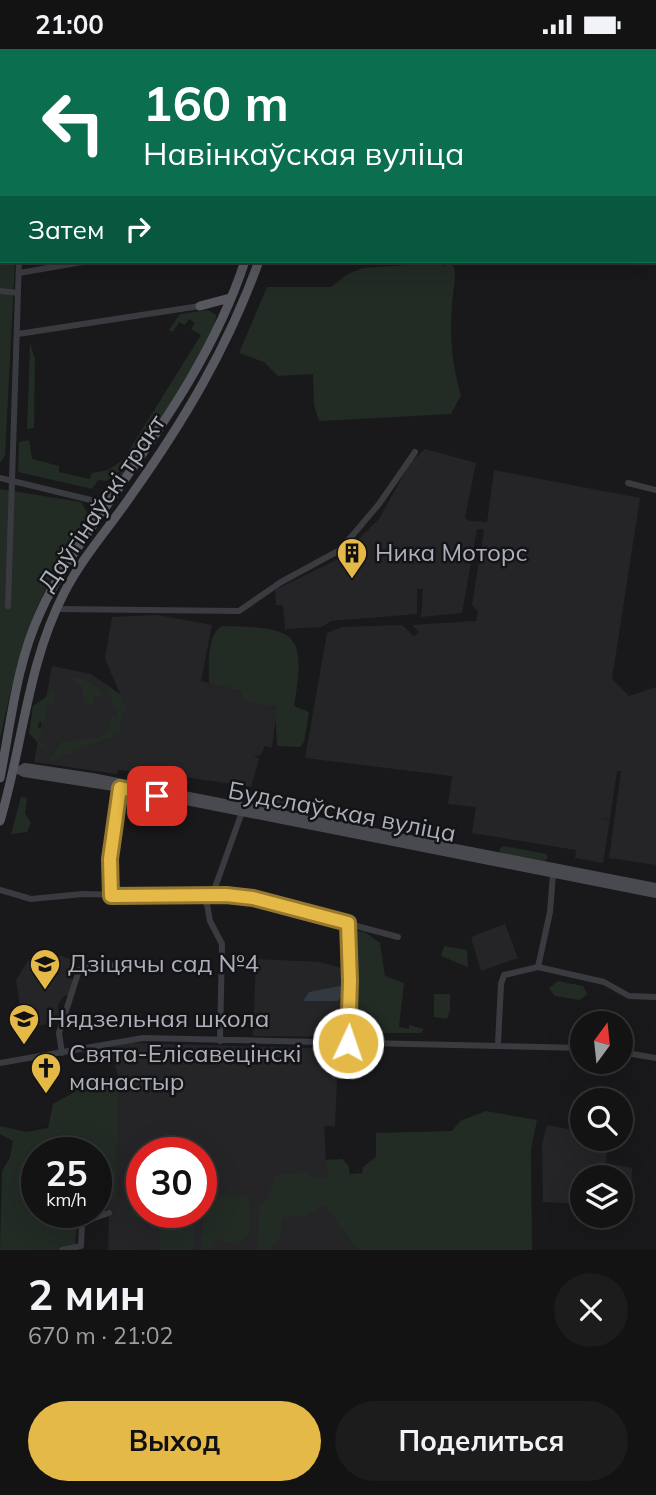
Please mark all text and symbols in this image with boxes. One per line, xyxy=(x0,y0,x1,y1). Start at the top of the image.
text: 21:00 xyxy=(35,8,104,41)
text: 160 m xyxy=(143,72,289,133)
icon: left xyxy=(28,77,119,168)
text: Навінкаўская вуліца xyxy=(143,133,465,173)
icon: right xyxy=(119,210,157,248)
text: Затем xyxy=(28,213,105,246)
street label: Даўгінаўскі тракт xyxy=(31,408,171,596)
building icon: Ника Моторс xyxy=(335,536,369,580)
place label: Ника Моторс xyxy=(375,537,528,567)
pin xyxy=(127,766,187,826)
street label: Будслаўская вуліца xyxy=(226,774,459,848)
icon: arrive xyxy=(138,777,176,815)
school or university icon: Дзіцячы сад №4 xyxy=(28,947,62,991)
place label: Дзіцячы сад №4 xyxy=(68,948,259,978)
school or university icon: Нядзельная школа xyxy=(7,1002,41,1046)
place label: Нядзельная школа xyxy=(47,1003,269,1033)
position arrow xyxy=(311,1006,385,1080)
north arrow xyxy=(570,1011,634,1075)
map controls xyxy=(570,1011,633,1228)
place label: Свята-Елісавецінскі манастыр xyxy=(69,1038,301,1096)
church icon: Свята-Елісавецінскі манастыр xyxy=(29,1051,63,1095)
button: search xyxy=(570,1088,633,1151)
speed limit sign: 30 xyxy=(126,1137,217,1228)
text: 25 xyxy=(45,1151,88,1195)
button: layers xyxy=(570,1165,633,1228)
text: km/h xyxy=(46,1188,87,1211)
text: 2 мин xyxy=(28,1268,146,1321)
button: close xyxy=(554,1273,628,1347)
text: 670 m · 21:02 xyxy=(28,1321,173,1350)
button: Выход xyxy=(28,1401,321,1481)
button: Поделиться xyxy=(335,1401,628,1481)

